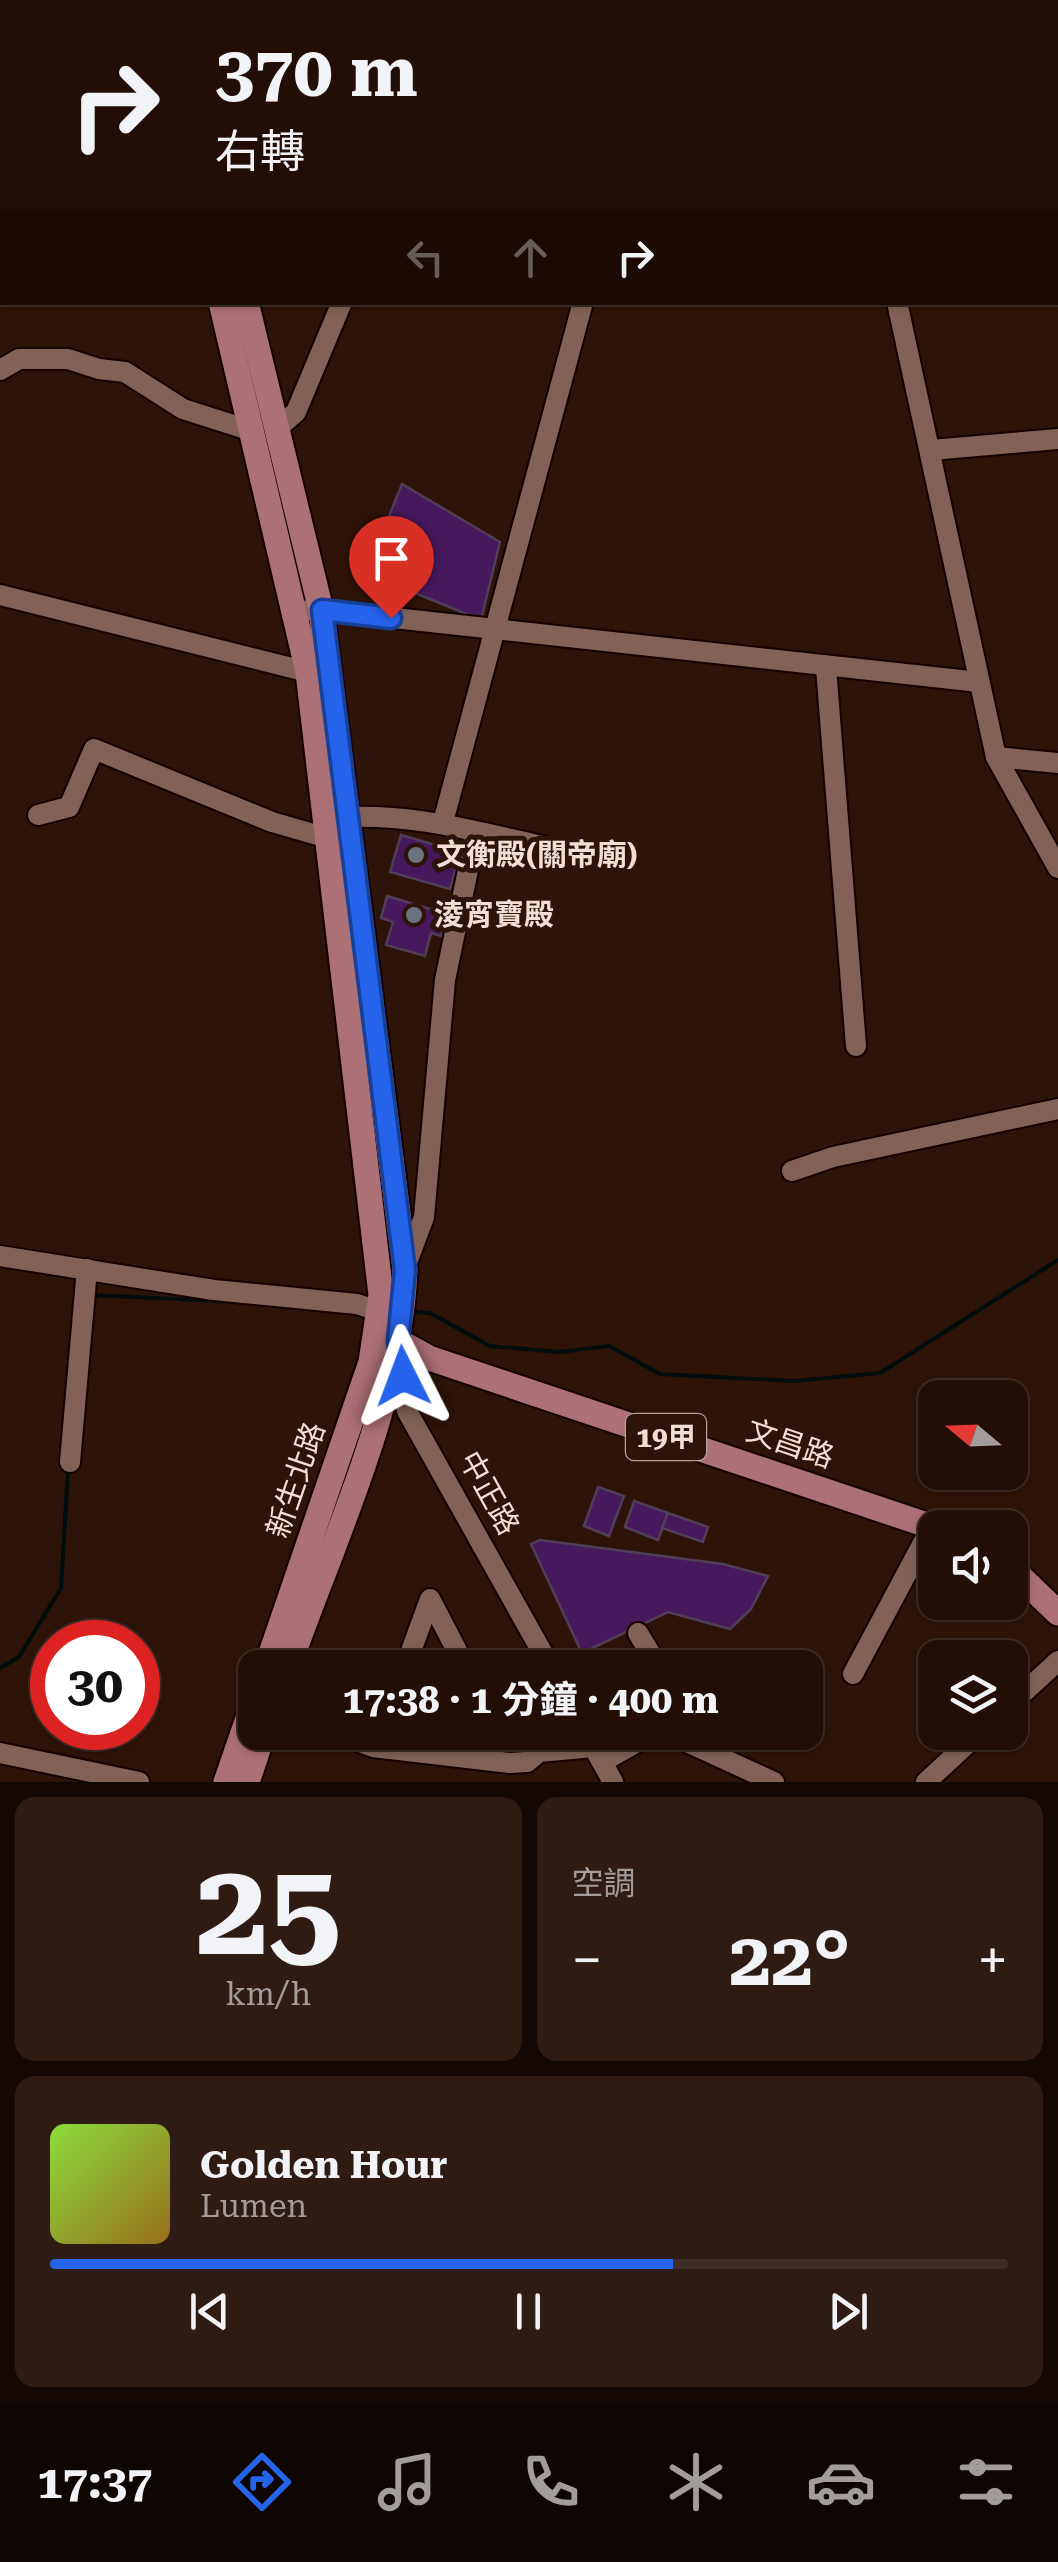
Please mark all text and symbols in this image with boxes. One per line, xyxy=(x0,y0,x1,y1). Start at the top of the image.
text: 370 m xyxy=(215,31,418,113)
icon: right xyxy=(50,40,180,170)
text: 右轉 xyxy=(215,125,305,178)
icon: left xyxy=(398,230,453,285)
icon: ahead xyxy=(503,230,558,285)
icon: right xyxy=(608,230,663,285)
pin xyxy=(349,516,434,619)
icon: arrive xyxy=(364,531,419,586)
place label: 文衡殿(關帝廟) xyxy=(436,837,638,872)
marker: 文衡殿(關帝廟) xyxy=(405,844,427,866)
place label: 淩宵寶殿 xyxy=(434,897,554,932)
marker: 淩宵寶殿 xyxy=(403,904,425,926)
position arrow xyxy=(351,1324,455,1428)
north arrow xyxy=(918,1380,1028,1490)
map controls xyxy=(918,1380,1028,1750)
street label: 文昌路 xyxy=(742,1412,838,1475)
road number: 19甲 xyxy=(626,1414,706,1460)
street label: 新生北路 xyxy=(259,1417,332,1542)
street label: 中正路 xyxy=(452,1445,527,1541)
button: sound xyxy=(918,1510,1028,1620)
speed limit sign: 30 xyxy=(30,1620,160,1750)
button: layers xyxy=(918,1640,1028,1750)
text: 17:38 · 1 分鐘 · 400 m xyxy=(342,1678,719,1722)
text: 25 xyxy=(195,1833,341,1986)
text: 空調 xyxy=(572,1864,636,1902)
text: 22° xyxy=(729,1915,850,2003)
text: − xyxy=(572,1928,602,1992)
text: + xyxy=(977,1928,1008,1992)
text: km/h xyxy=(225,1975,311,2013)
text: Golden Hour xyxy=(200,2143,448,2187)
text: Lumen xyxy=(200,2187,307,2225)
icon: previous xyxy=(182,2284,237,2339)
icon: pause xyxy=(501,2284,556,2339)
icon: next xyxy=(821,2284,876,2339)
icon: directions xyxy=(227,2447,297,2517)
icon: music xyxy=(372,2447,442,2517)
icon: phone xyxy=(516,2447,586,2517)
icon: climate xyxy=(661,2447,731,2517)
icon: car xyxy=(806,2447,876,2517)
icon: filters xyxy=(951,2447,1021,2517)
text: 17:37 xyxy=(37,2456,152,2509)

